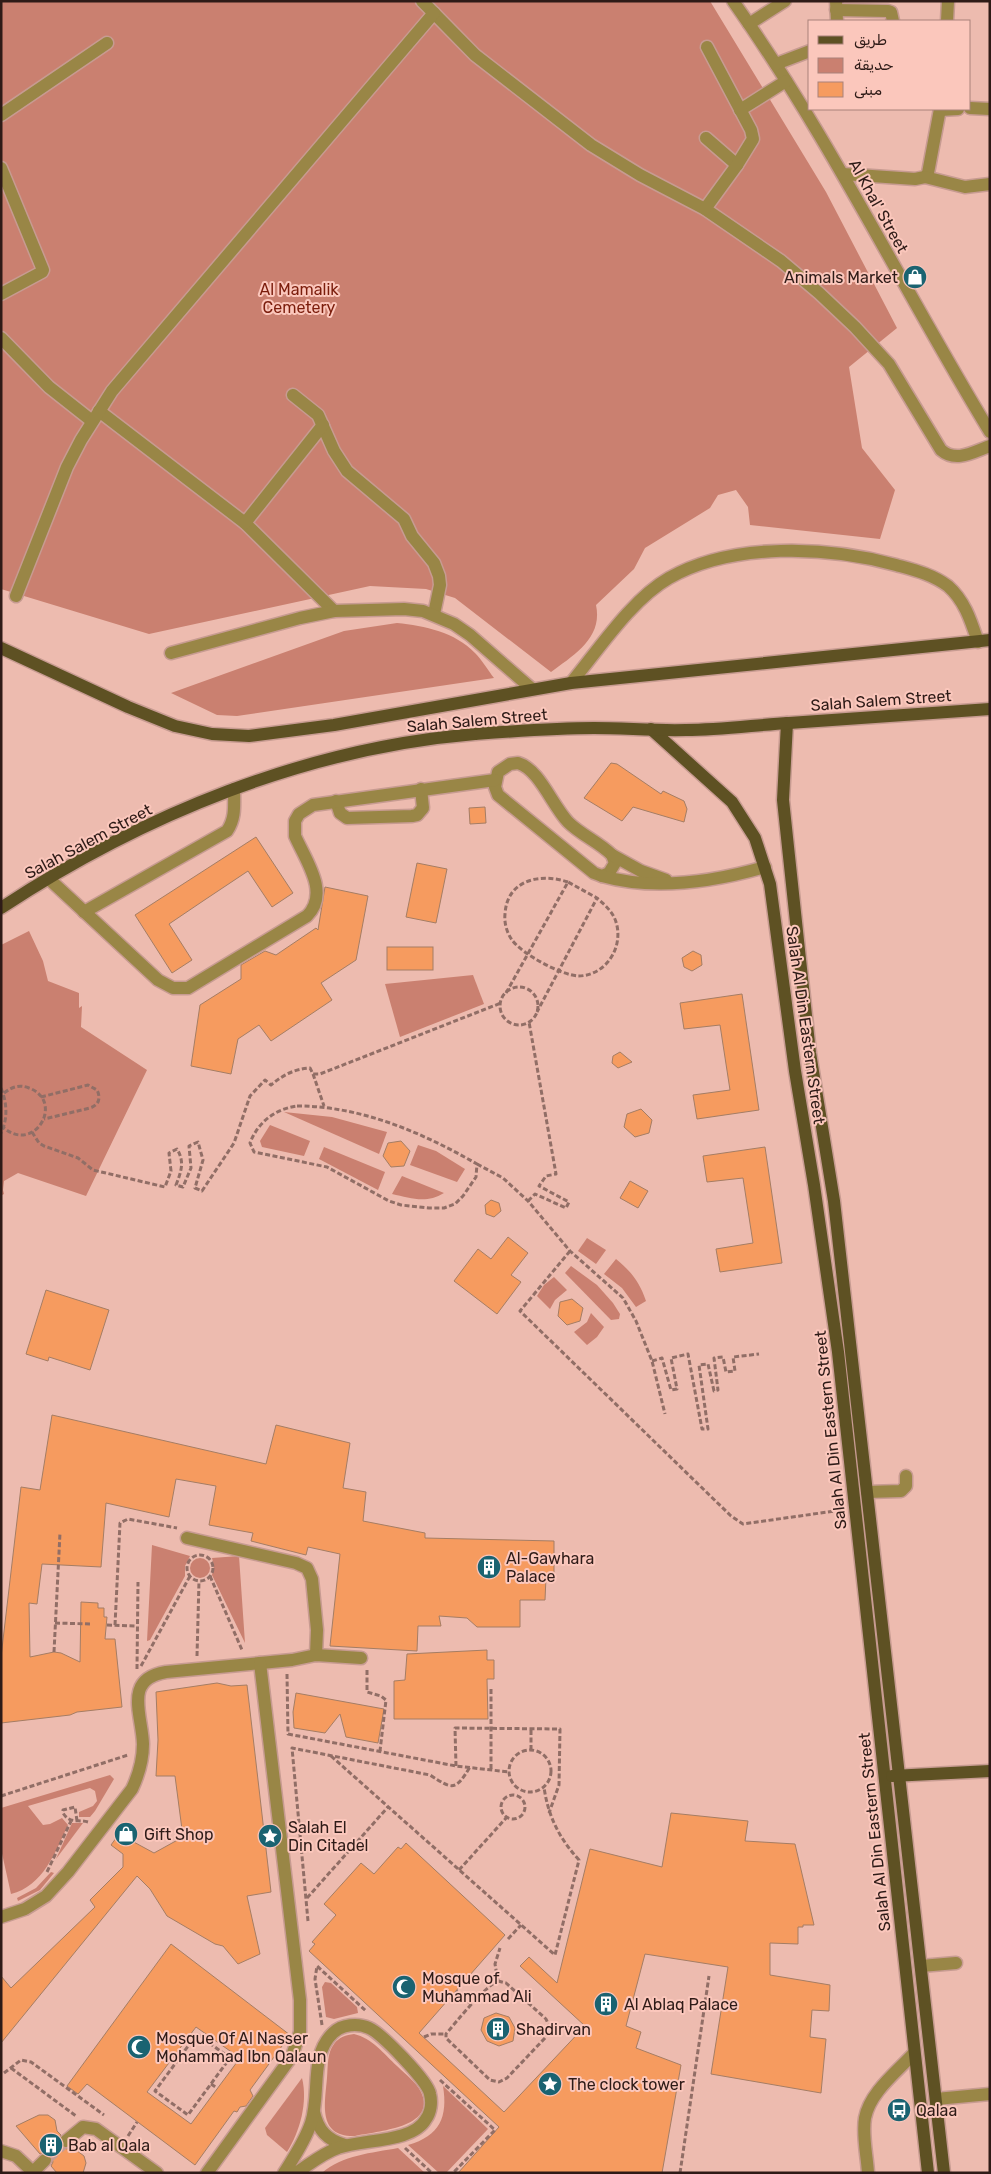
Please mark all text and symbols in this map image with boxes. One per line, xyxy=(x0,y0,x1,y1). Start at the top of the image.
legend xyxy=(808,20,971,110)
text: طريق xyxy=(854,31,887,49)
text: حديقة xyxy=(854,56,894,74)
text: مبنى xyxy=(854,81,882,99)
street label: Al Khal' Street xyxy=(845,156,912,256)
shop icon: Animals Market xyxy=(902,264,928,290)
place label: Animals Market xyxy=(784,268,898,287)
park label: Al Mamalik Cemetery xyxy=(259,280,339,317)
street label: Salah Salem Street xyxy=(810,686,952,715)
street label: Salah Salem Street xyxy=(406,705,548,736)
street label: Salah Salem Street xyxy=(21,800,155,883)
street label: Salah Al Din Eastern Street xyxy=(782,925,829,1125)
street label: Salah Al Din Eastern Street xyxy=(811,1330,850,1530)
place label: Al-Gawhara Palace xyxy=(506,1549,594,1586)
building icon: Al-Gawhara Palace xyxy=(476,1554,502,1580)
street label: Salah Al Din Eastern Street xyxy=(855,1732,894,1932)
place label: Salah El Din Citadel xyxy=(288,1818,369,1855)
shop icon: Gift Shop xyxy=(113,1821,139,1847)
place icon: Salah El Din Citadel xyxy=(257,1823,283,1849)
place label: Gift Shop xyxy=(144,1825,214,1844)
place label: Mosque of Muhammad Ali xyxy=(422,1969,532,2006)
mosque icon: Mosque of Muhammad Ali xyxy=(391,1974,417,2000)
building icon: Al Ablaq Palace xyxy=(593,1991,619,2017)
place label: Al Ablaq Palace xyxy=(624,1995,738,2014)
building icon: Shadirvan xyxy=(485,2016,511,2042)
place label: Shadirvan xyxy=(516,2020,591,2039)
place label: Mosque Of Al Nasser Mohammad Ibn Qalaun xyxy=(156,2029,326,2066)
mosque icon: Mosque Of Al Nasser Mohammad Ibn Qalaun xyxy=(126,2034,152,2060)
place icon: The clock tower xyxy=(537,2071,563,2097)
place label: The clock tower xyxy=(568,2075,685,2094)
bus stop icon: Qalaa xyxy=(886,2097,912,2123)
place label: Qalaa xyxy=(916,2101,957,2120)
building icon: Bab al Qala xyxy=(38,2132,64,2158)
place label: Bab al Qala xyxy=(68,2136,150,2155)

